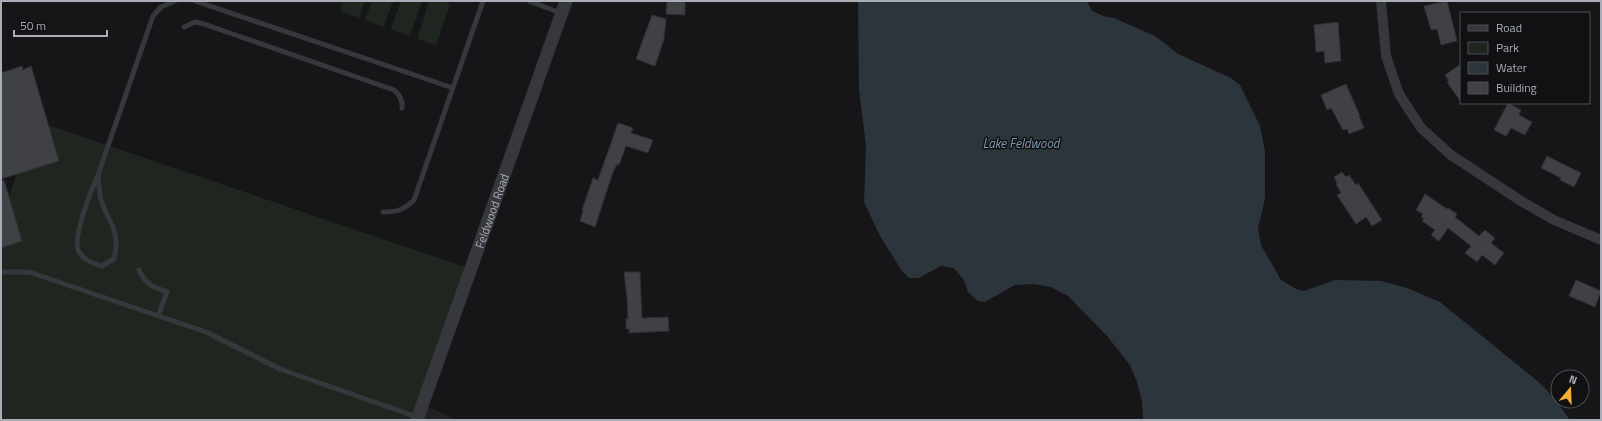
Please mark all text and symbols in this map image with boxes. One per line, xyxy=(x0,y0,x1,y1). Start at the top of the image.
scale bar xyxy=(14,12,107,38)
legend xyxy=(1460,12,1590,104)
text: 50 m xyxy=(20,16,46,35)
text: Road xyxy=(1496,18,1522,37)
text: Park xyxy=(1496,38,1519,57)
text: Water xyxy=(1496,58,1527,77)
text: Building xyxy=(1496,78,1537,97)
water label: Lake Feldwood xyxy=(983,133,1061,153)
street label: Feldwood Road xyxy=(469,171,513,251)
north arrow xyxy=(1550,369,1590,409)
text: N xyxy=(1567,371,1579,388)

